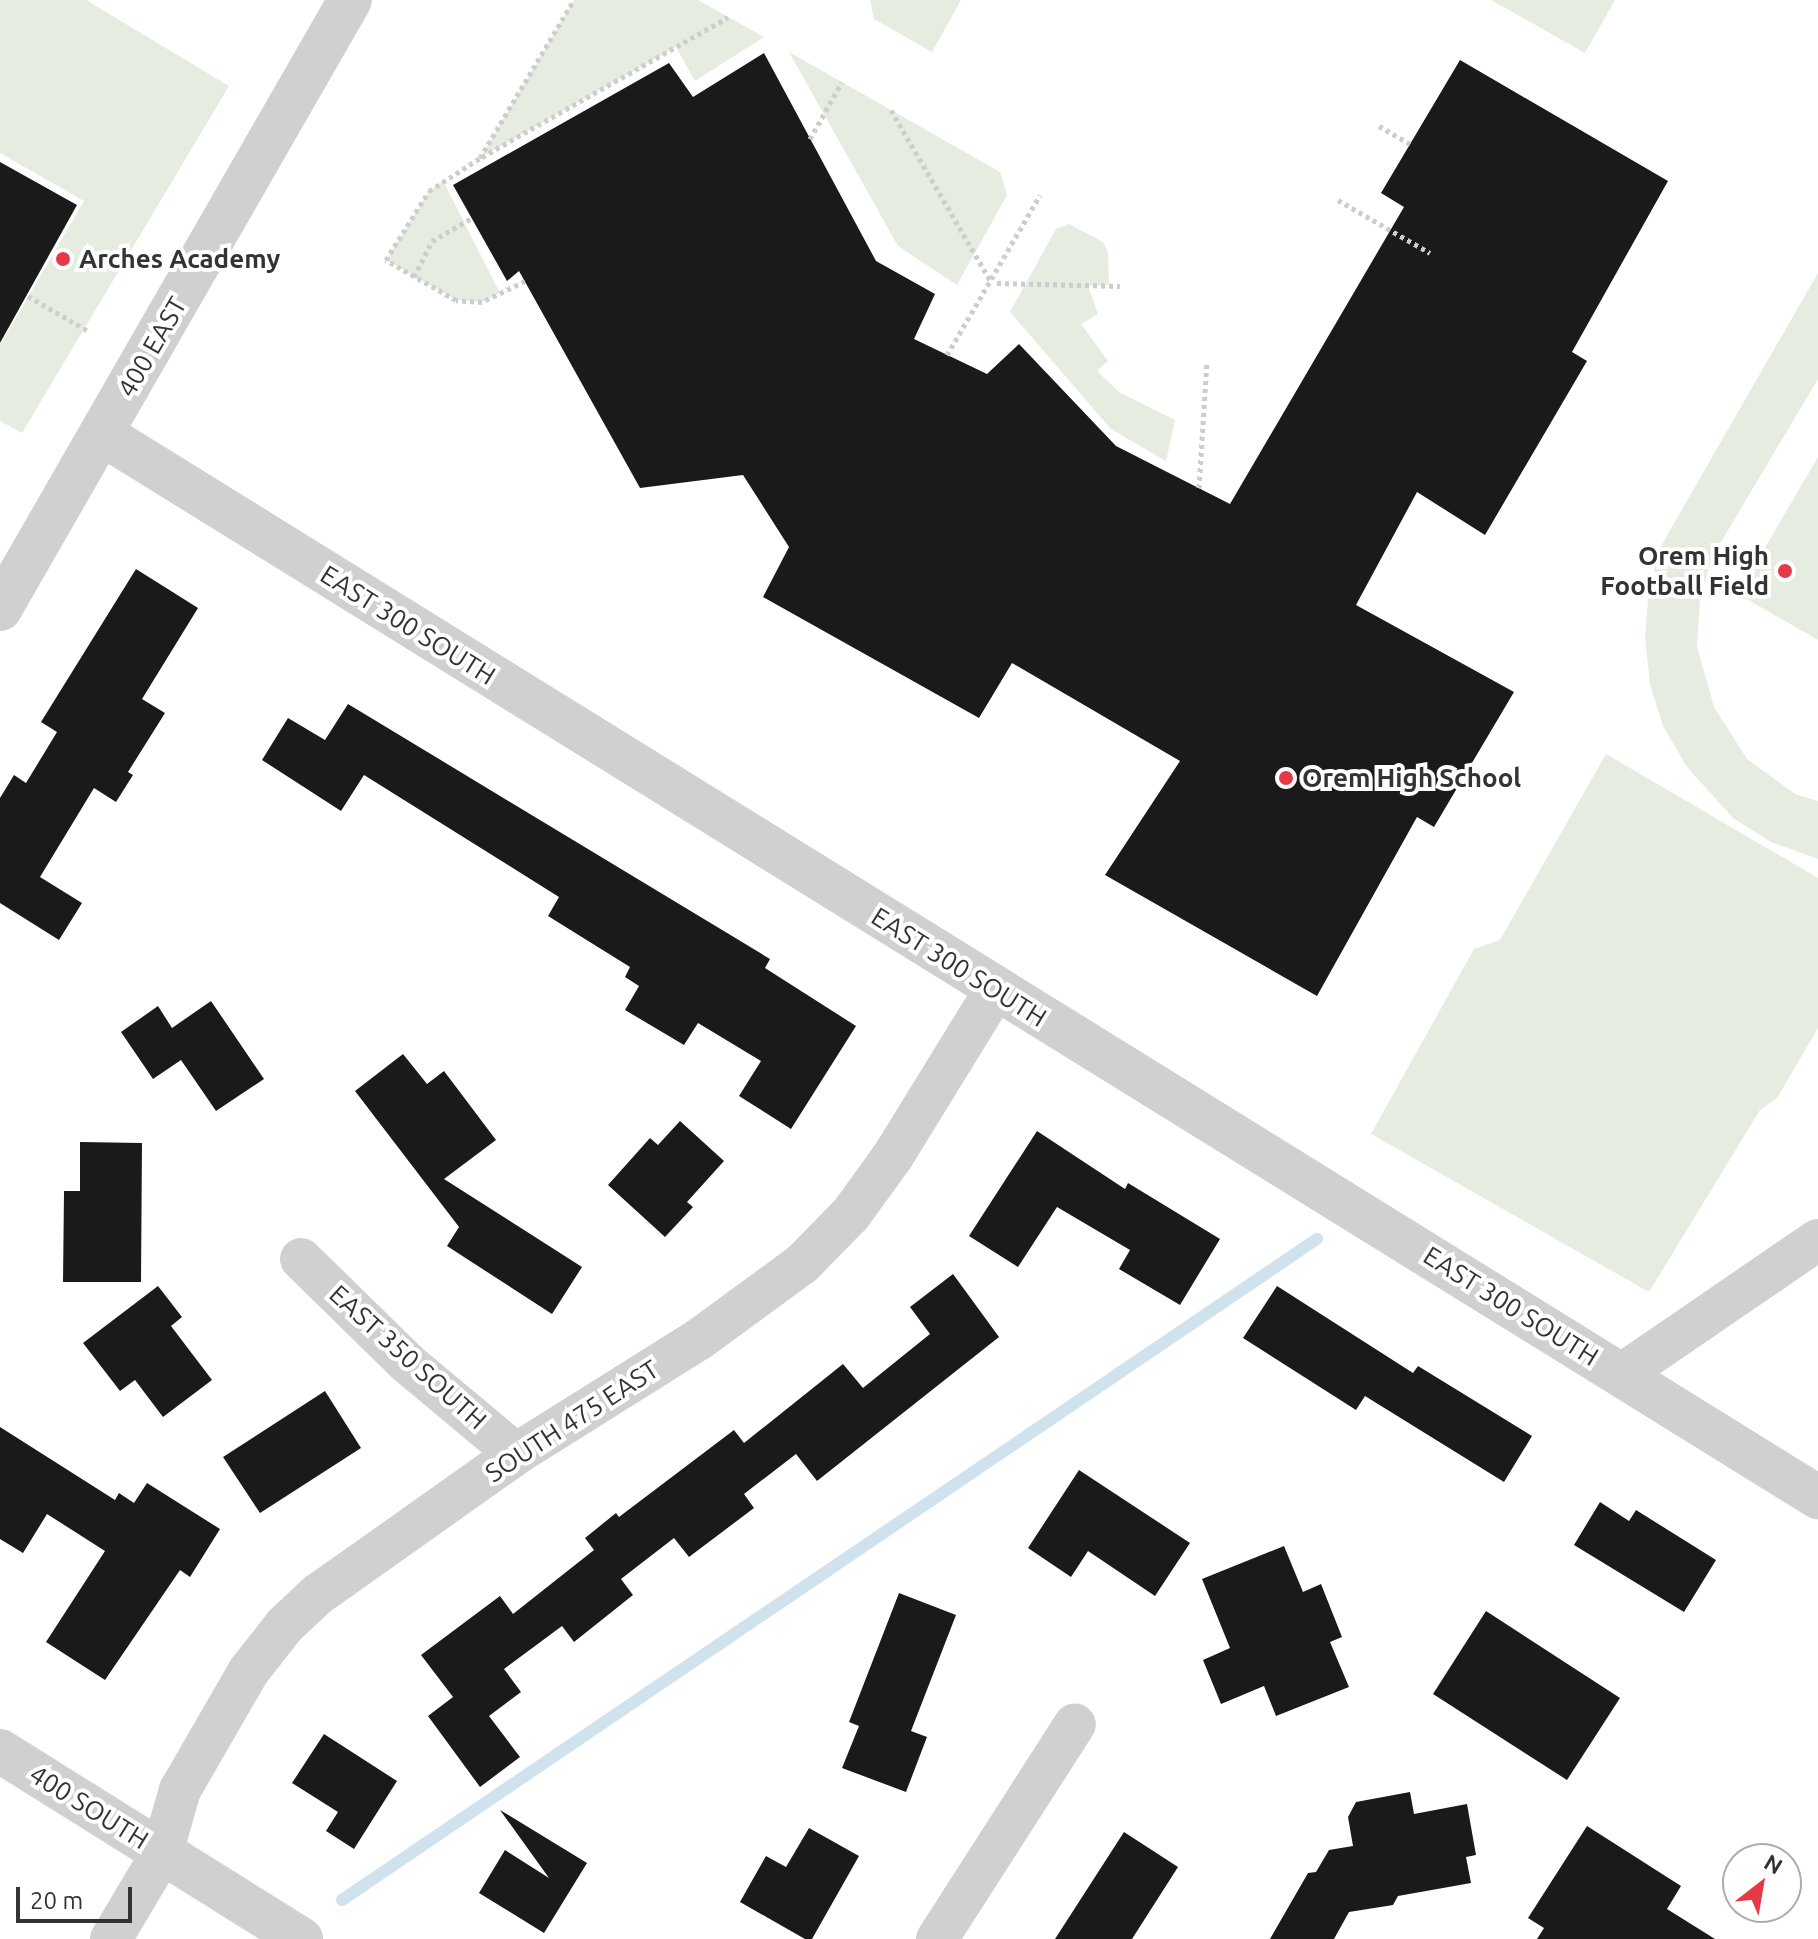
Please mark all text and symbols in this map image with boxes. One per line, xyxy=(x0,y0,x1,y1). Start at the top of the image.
place label: Arches Academy xyxy=(79,243,280,275)
marker: Arches Academy xyxy=(54,250,72,268)
street label: 400 EAST xyxy=(111,291,193,403)
place label: Orem High Football Field xyxy=(1600,540,1769,602)
street label: EAST 300 SOUTH xyxy=(315,559,501,691)
marker: Orem High Football Field xyxy=(1776,562,1794,580)
place label: Orem High School xyxy=(1302,762,1521,794)
marker: Orem High School xyxy=(1277,769,1295,787)
street label: EAST 300 SOUTH xyxy=(866,901,1052,1033)
street label: EAST 300 SOUTH xyxy=(1418,1240,1604,1372)
street label: EAST 350 SOUTH xyxy=(323,1278,493,1436)
street label: SOUTH 475 EAST xyxy=(479,1353,665,1489)
street label: 400 SOUTH xyxy=(24,1758,154,1856)
north arrow xyxy=(1722,1843,1802,1923)
text: N xyxy=(1760,1849,1787,1879)
scale bar xyxy=(20,1871,136,1921)
text: 20 m xyxy=(30,1887,83,1914)

